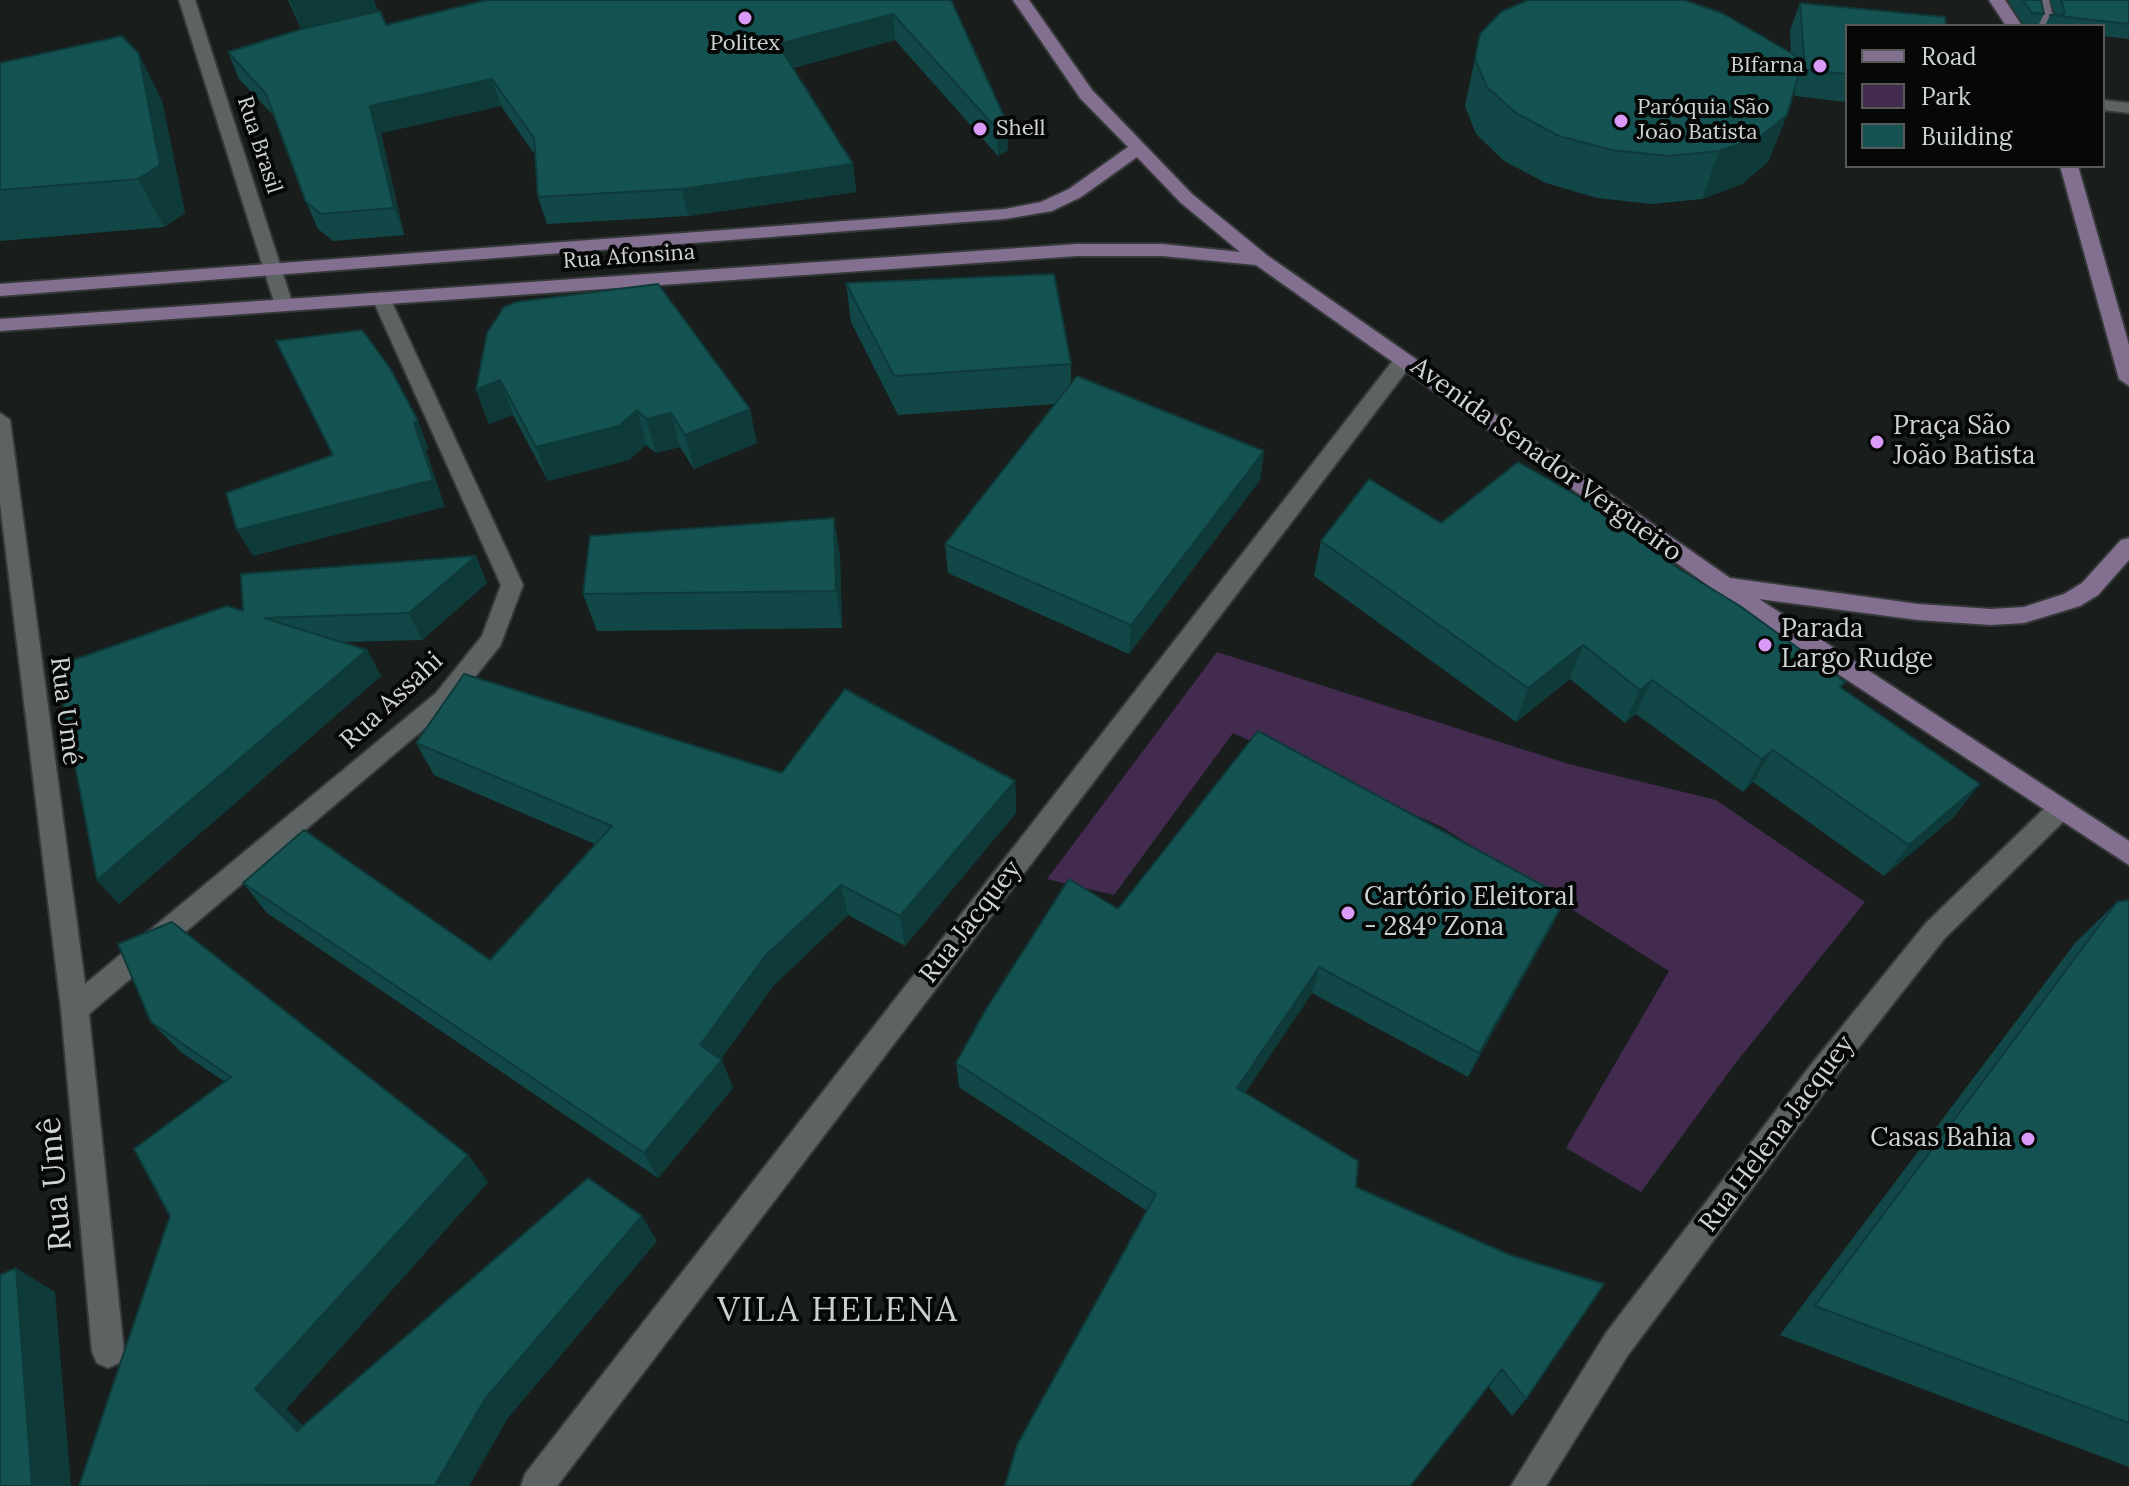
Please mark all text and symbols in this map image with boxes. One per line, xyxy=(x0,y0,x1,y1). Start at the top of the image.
marker: Politex xyxy=(736,9,754,27)
legend xyxy=(1845,24,2105,168)
place label: Politex xyxy=(710,31,780,57)
text: Road xyxy=(1921,41,1977,72)
place label: BIfarna xyxy=(1730,53,1804,79)
marker: BIfarna xyxy=(1811,57,1829,75)
text: Park xyxy=(1921,81,1971,112)
street label: Rua Brasil xyxy=(231,93,287,197)
place label: Paróquia São João Batista xyxy=(1637,95,1770,146)
marker: Paróquia São João Batista xyxy=(1612,112,1630,130)
place label: Shell xyxy=(996,116,1046,142)
marker: Shell xyxy=(971,120,989,138)
text: Building xyxy=(1921,121,2012,152)
street label: Rua Afonsina xyxy=(562,239,696,275)
street label: Avenida Senador Vergueiro xyxy=(1404,351,1688,569)
place label: Praça São João Batista xyxy=(1893,411,2036,472)
marker: Praça São João Batista xyxy=(1868,433,1886,451)
place label: Parada Largo Rudge xyxy=(1781,614,1933,676)
marker: Parada Largo Rudge xyxy=(1756,636,1774,654)
street label: Rua Assahi xyxy=(334,646,450,756)
street label: Rua Umé xyxy=(43,655,87,767)
street label: Rua Jacquey xyxy=(914,855,1028,989)
place label: Cartório Eleitoral - 284º Zona xyxy=(1364,882,1575,944)
marker: Cartório Eleitoral - 284º Zona xyxy=(1339,904,1357,922)
street label: Rua Helena Jacquey xyxy=(1693,1030,1861,1238)
street label: Rua Umê xyxy=(31,1116,81,1252)
place label: Casas Bahia xyxy=(1870,1123,2012,1155)
marker: Casas Bahia xyxy=(2019,1130,2037,1148)
district label: VILA HELENA xyxy=(717,1291,959,1331)

